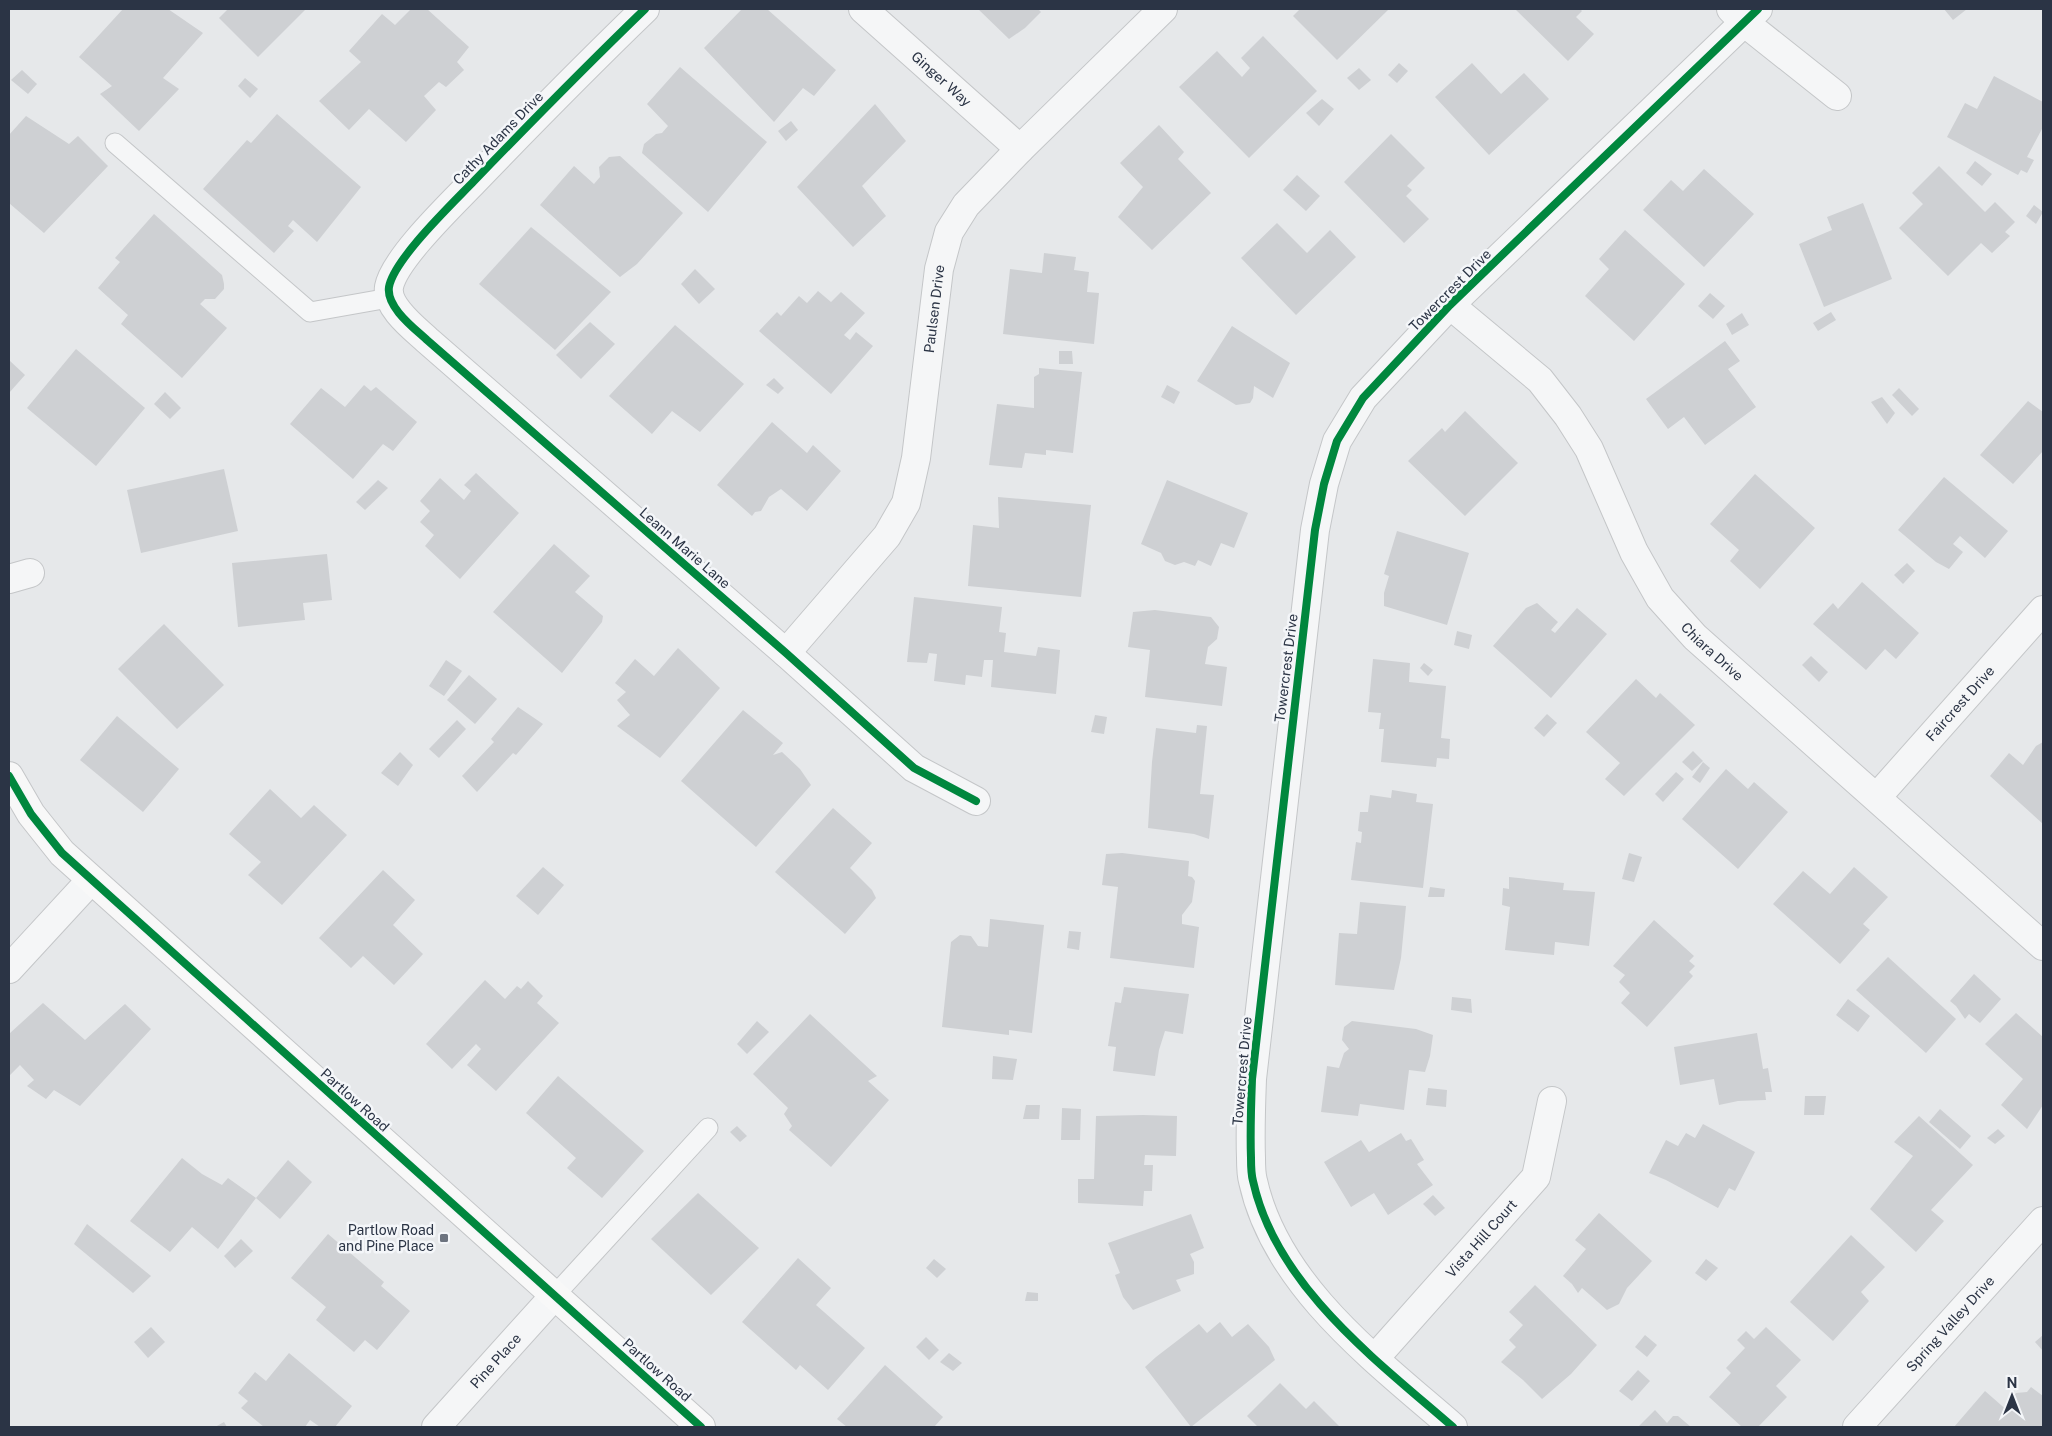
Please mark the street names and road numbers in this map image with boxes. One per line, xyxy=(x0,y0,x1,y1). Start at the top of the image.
street label: Ginger Way xyxy=(908,48,975,110)
street label: Cathy Adams Drive xyxy=(450,88,546,188)
street label: Towercrest Drive xyxy=(1406,246,1494,334)
street label: Paulsen Drive xyxy=(921,263,948,354)
street label: Leann Marie Lane xyxy=(636,504,734,592)
street label: Towercrest Drive xyxy=(1271,613,1301,723)
street label: Chiara Drive xyxy=(1678,619,1747,684)
street label: Faircrest Drive xyxy=(1922,663,1998,744)
street label: Towercrest Drive xyxy=(1229,1016,1255,1126)
street label: Partlow Road xyxy=(318,1065,392,1135)
street label: Vista Hill Court xyxy=(1442,1196,1520,1281)
street label: Spring Valley Drive xyxy=(1903,1273,1997,1375)
street label: Pine Place xyxy=(467,1330,524,1392)
street label: Partlow Road xyxy=(620,1335,694,1405)

